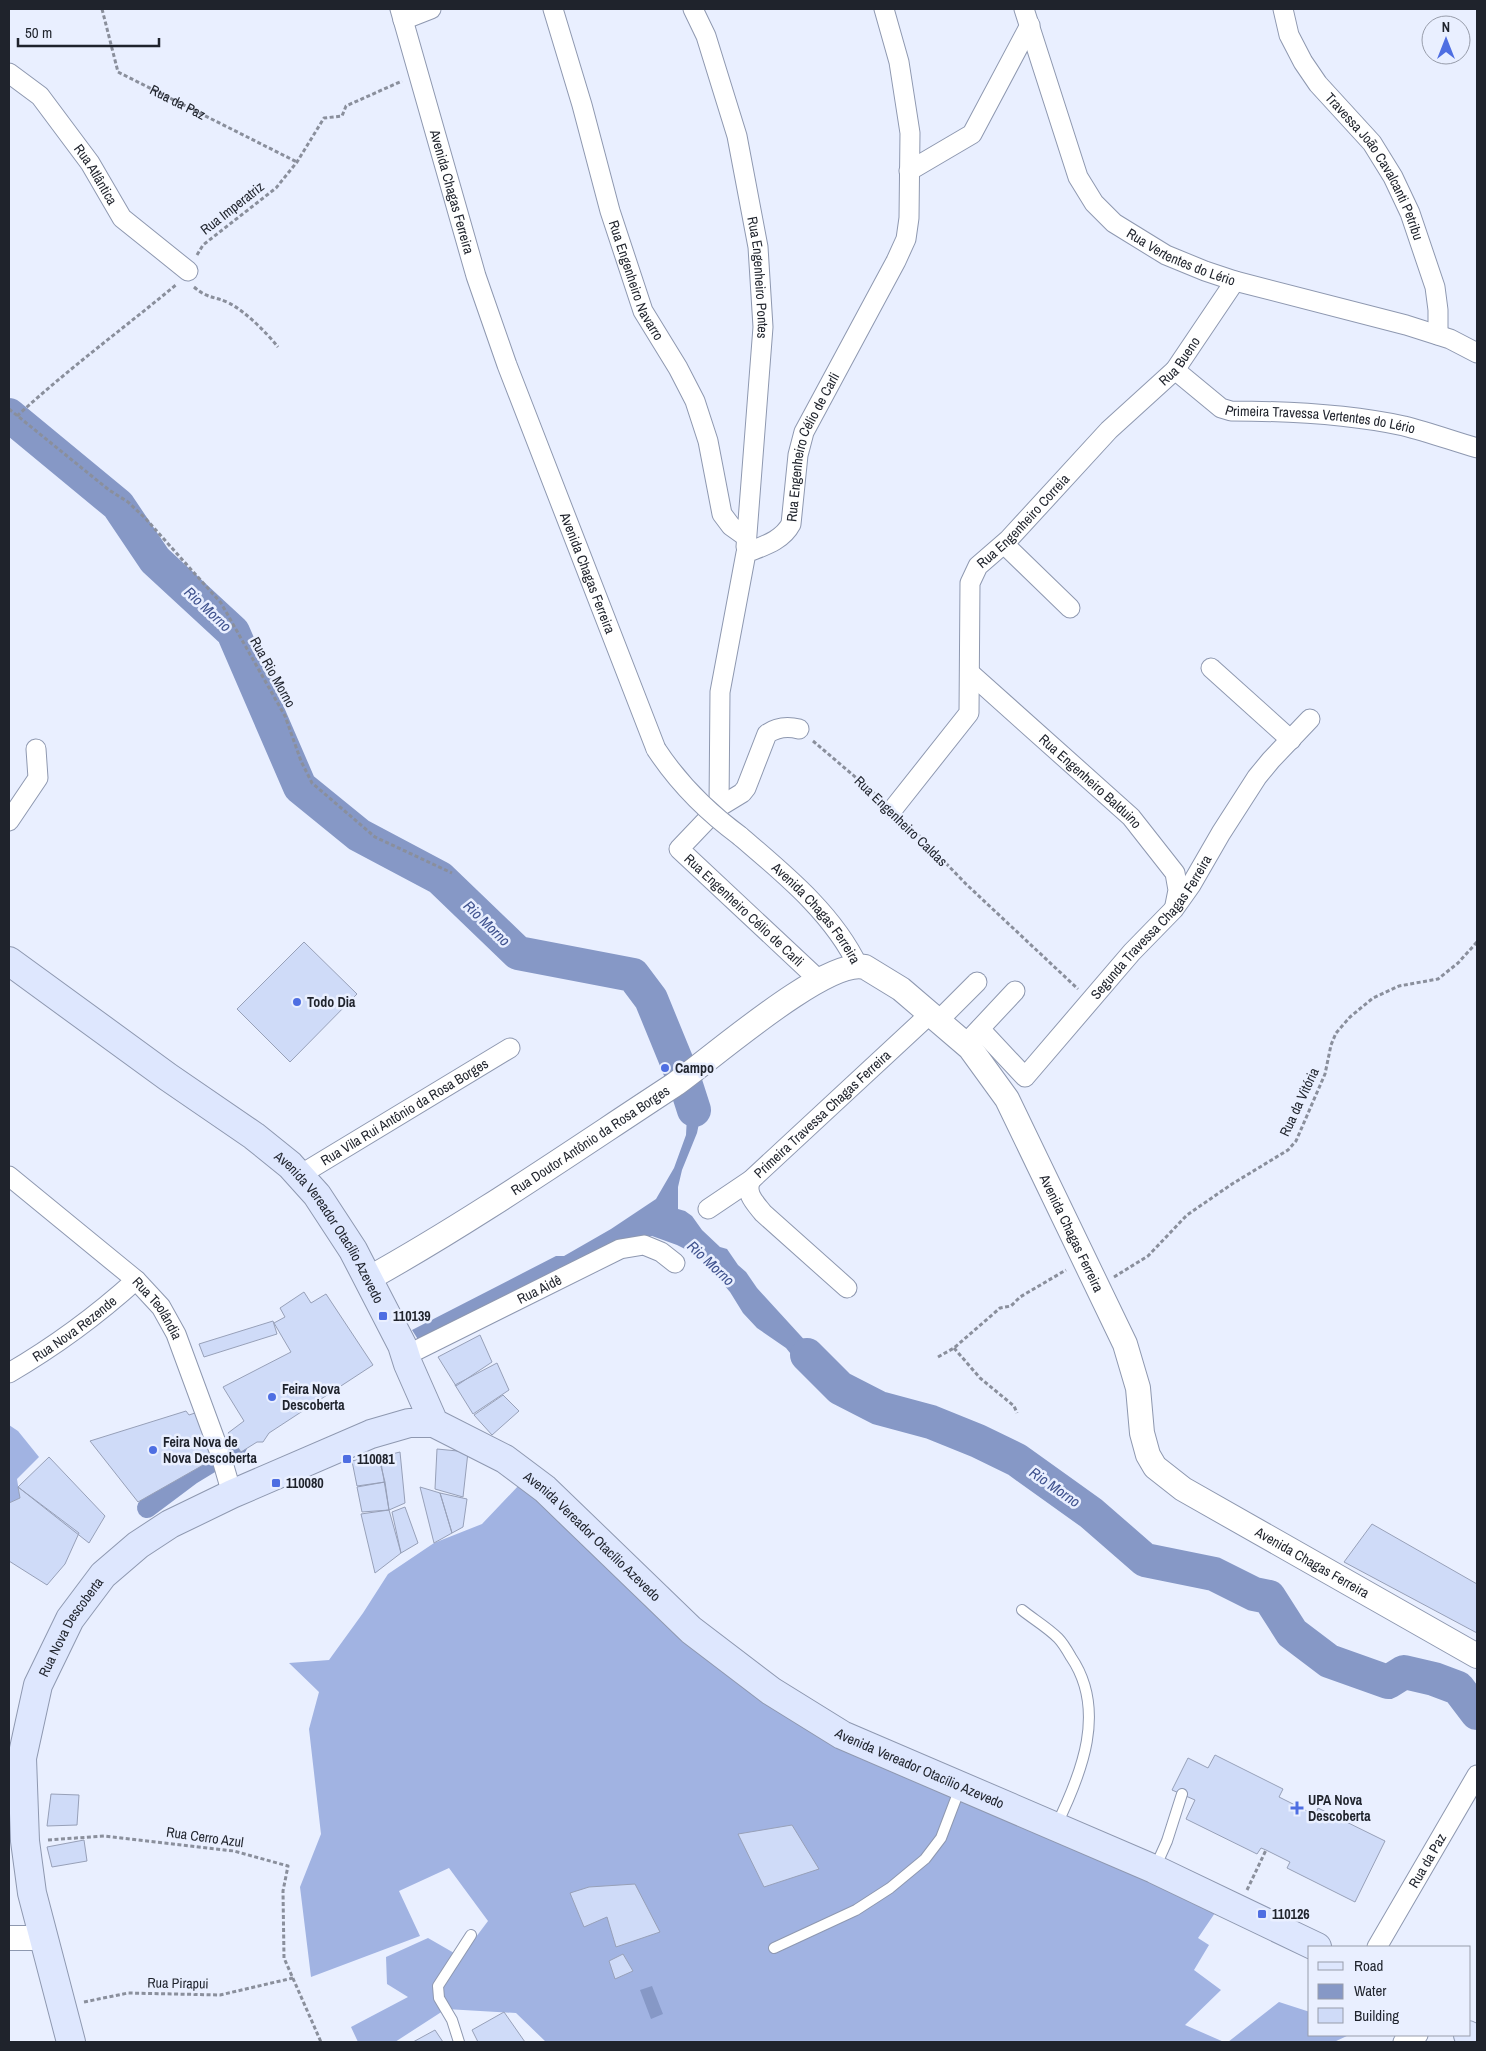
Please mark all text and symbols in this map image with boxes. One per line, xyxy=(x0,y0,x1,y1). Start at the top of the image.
scale bar xyxy=(18,15,159,47)
north arrow xyxy=(1421,15,1471,65)
text: N xyxy=(1442,18,1450,36)
text: 50 m xyxy=(25,22,52,43)
street label: Rua da Paz xyxy=(147,81,209,124)
street label: Travessa João Cavalcanti Petribu xyxy=(1321,89,1427,242)
street label: Avenida Chagas Ferreira xyxy=(426,127,478,257)
street label: Rua Atlântica xyxy=(70,140,122,209)
street label: Rua Imperatriz xyxy=(197,177,268,238)
street label: Rua Engenheiro Pontes xyxy=(743,215,772,339)
street label: Rua Engenheiro Navarro xyxy=(605,218,668,344)
street label: Rua Vertentes do Lério xyxy=(1123,224,1238,290)
street label: Rua Bueno xyxy=(1155,333,1204,390)
street label: Rua Engenheiro Célio de Carli xyxy=(782,369,843,523)
street label: Primeira Travessa Vertentes do Lério xyxy=(1223,401,1417,438)
street label: Rua Engenheiro Correia xyxy=(973,470,1074,572)
street label: Avenida Chagas Ferreira xyxy=(556,509,620,637)
water label: Rio Morno xyxy=(180,582,236,636)
street label: Rua Rio Morno xyxy=(246,634,300,710)
street label: Rua Engenheiro Balduino xyxy=(1035,730,1146,832)
street label: Rua Engenheiro Caldas xyxy=(851,772,952,870)
street label: Rua Engenheiro Célio de Carli xyxy=(681,850,808,970)
street label: Segunda Travessa Chagas Ferreira xyxy=(1087,851,1216,1003)
street label: Avenida Chagas Ferreira xyxy=(767,858,865,967)
water label: Rio Morno xyxy=(459,896,515,951)
place label: Todo Dia xyxy=(307,993,356,1011)
marker: Todo Dia xyxy=(291,996,303,1008)
street label: Primeira Travessa Chagas Ferreira xyxy=(750,1046,895,1182)
street label: Rua Vila Rui Antônio da Rosa Borges xyxy=(317,1054,492,1169)
place label: Campo xyxy=(675,1059,714,1077)
marker: Campo xyxy=(659,1062,671,1074)
street label: Rua da Vitória xyxy=(1275,1064,1323,1139)
street label: Rua Doutor Antônio da Rosa Borges xyxy=(507,1081,673,1199)
street label: Avenida Vereador Otacílio Azevedo xyxy=(270,1146,388,1306)
street label: Avenida Chagas Ferreira xyxy=(1035,1171,1108,1295)
water label: Rio Morno xyxy=(683,1236,739,1290)
street label: Rua Aidê xyxy=(514,1271,564,1308)
street label: Rua Teolândia xyxy=(129,1273,186,1343)
street label: Rua Nova Rezende xyxy=(29,1292,120,1366)
place label: 110139 xyxy=(393,1307,431,1325)
marker: 110139 xyxy=(377,1310,389,1322)
place label: Feira Nova Descoberta xyxy=(282,1380,345,1414)
marker: Feira Nova Descoberta xyxy=(266,1391,278,1403)
place label: Feira Nova de Nova Descoberta xyxy=(163,1433,257,1467)
marker: Feira Nova de Nova Descoberta xyxy=(147,1444,159,1456)
place label: 110081 xyxy=(357,1450,395,1468)
marker: 110081 xyxy=(341,1453,353,1465)
water label: Rio Morno xyxy=(1025,1462,1085,1512)
street label: Avenida Vereador Otacílio Azevedo xyxy=(519,1467,665,1605)
place label: 110080 xyxy=(286,1474,324,1492)
marker: 110080 xyxy=(270,1477,282,1489)
street label: Avenida Chagas Ferreira xyxy=(1251,1522,1373,1602)
street label: Rua Nova Descoberta xyxy=(34,1573,108,1680)
street label: Avenida Vereador Otacílio Azevedo xyxy=(831,1723,1007,1813)
place label: UPA Nova Descoberta xyxy=(1308,1791,1371,1825)
marker: UPA Nova Descoberta xyxy=(1290,1801,1304,1815)
street label: Rua Cerro Azul xyxy=(165,1823,245,1851)
street label: Rua da Paz xyxy=(1404,1830,1450,1891)
place label: 110126 xyxy=(1272,1905,1310,1923)
marker: 110126 xyxy=(1256,1908,1268,1920)
legend xyxy=(1308,1946,1471,2036)
text: Road xyxy=(1354,1955,1383,1976)
street label: Rua Pirapui xyxy=(147,1973,209,1993)
text: Water xyxy=(1354,1980,1386,2001)
text: Building xyxy=(1354,2005,1399,2026)

